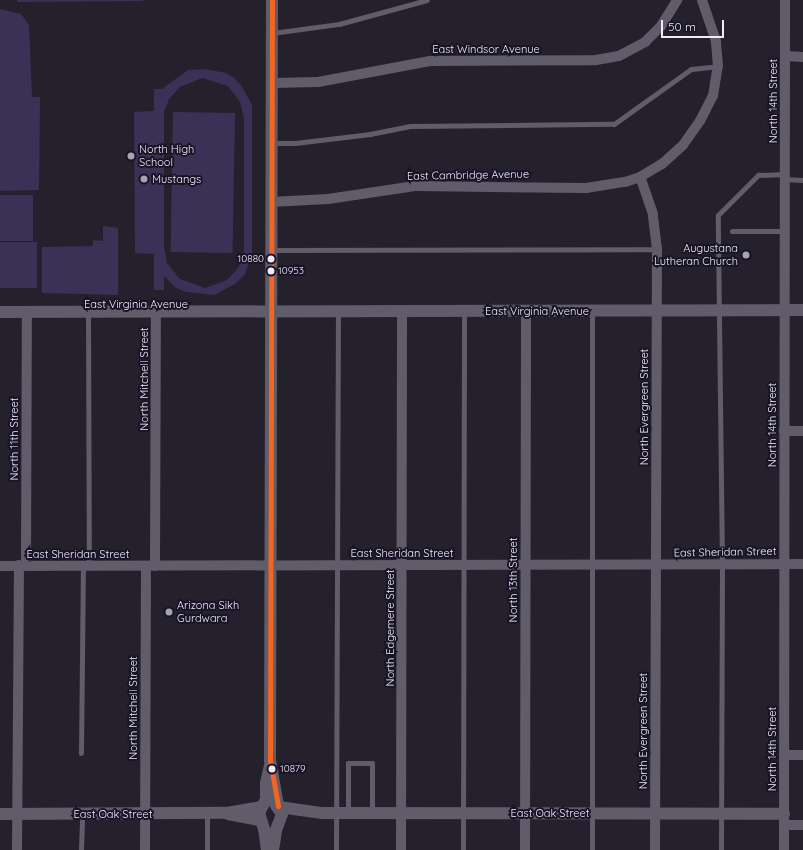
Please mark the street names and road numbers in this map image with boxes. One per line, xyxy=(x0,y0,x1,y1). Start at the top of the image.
street label: East Windsor Avenue xyxy=(432,42,540,56)
street label: North 14th Street xyxy=(766,59,780,143)
street label: East Cambridge Avenue xyxy=(407,167,529,183)
street label: East Virginia Avenue xyxy=(84,297,188,311)
street label: East Virginia Avenue xyxy=(485,304,589,318)
street label: North Mitchell Street xyxy=(137,327,151,431)
street label: North Evergreen Street xyxy=(637,349,651,465)
street label: North 14th Street xyxy=(765,383,779,467)
street label: North 11th Street xyxy=(7,397,21,481)
street label: North 13th Street xyxy=(506,538,520,622)
street label: East Sheridan Street xyxy=(673,545,777,559)
street label: East Sheridan Street xyxy=(351,546,453,560)
street label: East Sheridan Street xyxy=(27,547,129,561)
street label: North Edgemere Street xyxy=(383,569,397,687)
street label: North Mitchell Street xyxy=(126,656,140,760)
street label: North Evergreen Street xyxy=(636,673,650,789)
street label: North 14th Street xyxy=(765,707,779,791)
street label: East Oak Street xyxy=(511,806,589,820)
street label: East Oak Street xyxy=(74,807,152,821)

